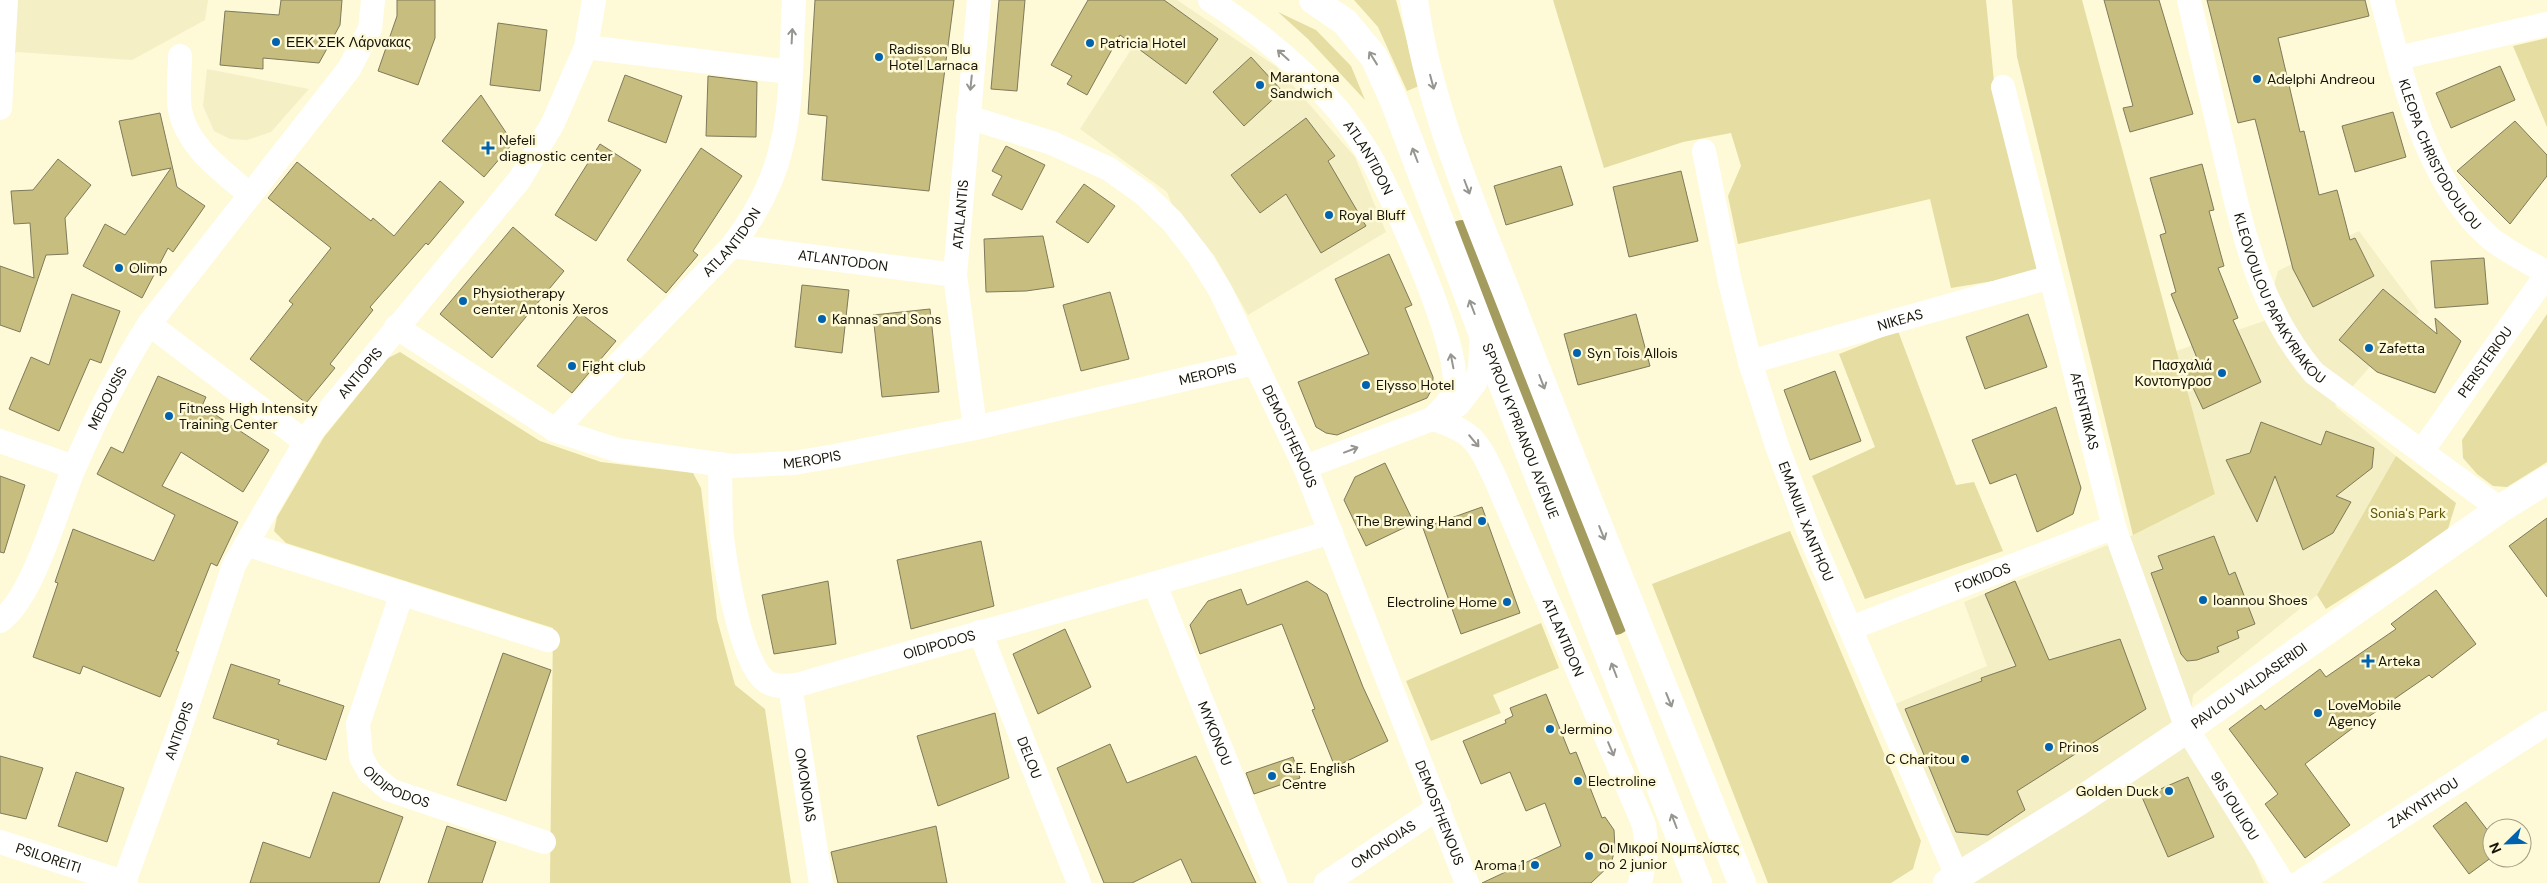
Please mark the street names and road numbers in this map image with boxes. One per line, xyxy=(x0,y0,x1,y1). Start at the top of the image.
street label: KLEOPA CHRISTODOULOU xyxy=(2395,77,2485,234)
street label: ATLANTIDON xyxy=(1340,116,1397,198)
street label: ATALANTIS xyxy=(948,179,972,250)
street label: ATLANTIDON xyxy=(698,204,765,280)
street label: KLEOVOULOU PAPAKYRIAKOU xyxy=(2230,211,2329,387)
street label: ATLANTODON xyxy=(797,246,889,275)
street label: NIKEAS xyxy=(1875,305,1925,335)
street label: PERISTERIOU xyxy=(2454,323,2516,401)
street label: SPYROU KYPRIANOU AVENUE xyxy=(1478,340,1563,521)
street label: ANTIOPIS xyxy=(334,344,386,402)
street label: MEROPIS xyxy=(1177,358,1238,389)
street label: MEDOUSIS xyxy=(84,363,131,433)
street label: AFENTRIKAS xyxy=(2066,370,2103,452)
street label: DEMOSTHENOUS xyxy=(1258,382,1321,490)
street label: MEROPIS xyxy=(783,446,842,473)
street label: EMANUIL XANTHOU xyxy=(1775,459,1838,584)
street label: FOKIDOS xyxy=(1952,559,2013,596)
street label: ATLANTIDON xyxy=(1539,595,1588,679)
street label: OIDIPODOS xyxy=(901,626,978,663)
street label: PAVLOU VALDASERIDI xyxy=(2187,638,2311,732)
street label: MYKONOU xyxy=(1194,698,1236,768)
street label: ANTIOPIS xyxy=(160,699,197,762)
street label: DELOU xyxy=(1013,734,1046,781)
street label: OMONOIAS xyxy=(791,746,820,823)
street label: DEMOSTHENOUS xyxy=(1411,758,1468,868)
street label: OIDIPODOS xyxy=(359,762,432,812)
street label: 9IS IOULIOU xyxy=(2207,768,2263,844)
street label: ZAKYNTHOU xyxy=(2385,773,2462,832)
street label: OMONOIAS xyxy=(1347,816,1419,873)
street label: PSILOREITI xyxy=(14,839,83,877)

